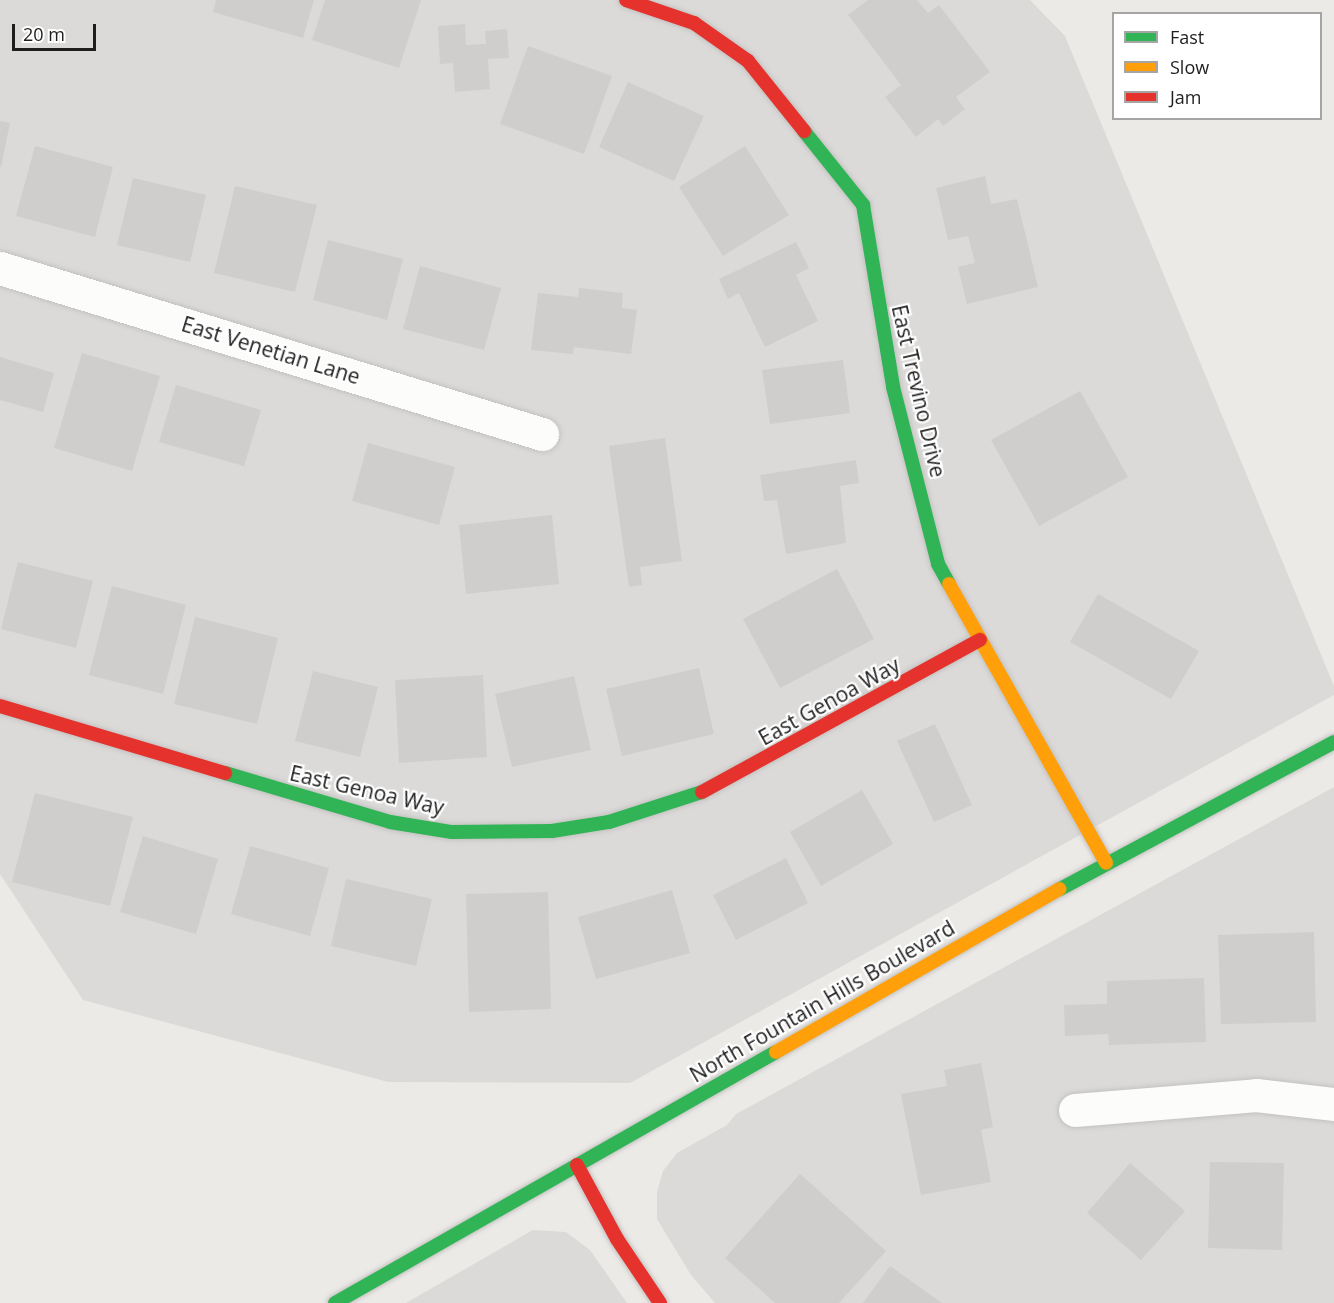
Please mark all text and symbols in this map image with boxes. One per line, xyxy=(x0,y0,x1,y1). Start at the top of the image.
scale bar xyxy=(15,12,99,50)
legend xyxy=(1112,12,1322,120)
text: 20 m xyxy=(23,22,65,46)
text: Fast xyxy=(1170,25,1204,49)
text: Slow xyxy=(1170,55,1209,79)
text: Jam xyxy=(1170,85,1202,109)
street label: East Trevino Drive xyxy=(887,302,951,480)
street label: East Venetian Lane xyxy=(179,311,363,389)
street label: East Genoa Way xyxy=(754,652,904,750)
street label: East Genoa Way xyxy=(287,760,447,820)
street label: North Fountain Hills Boulevard xyxy=(685,915,959,1087)

